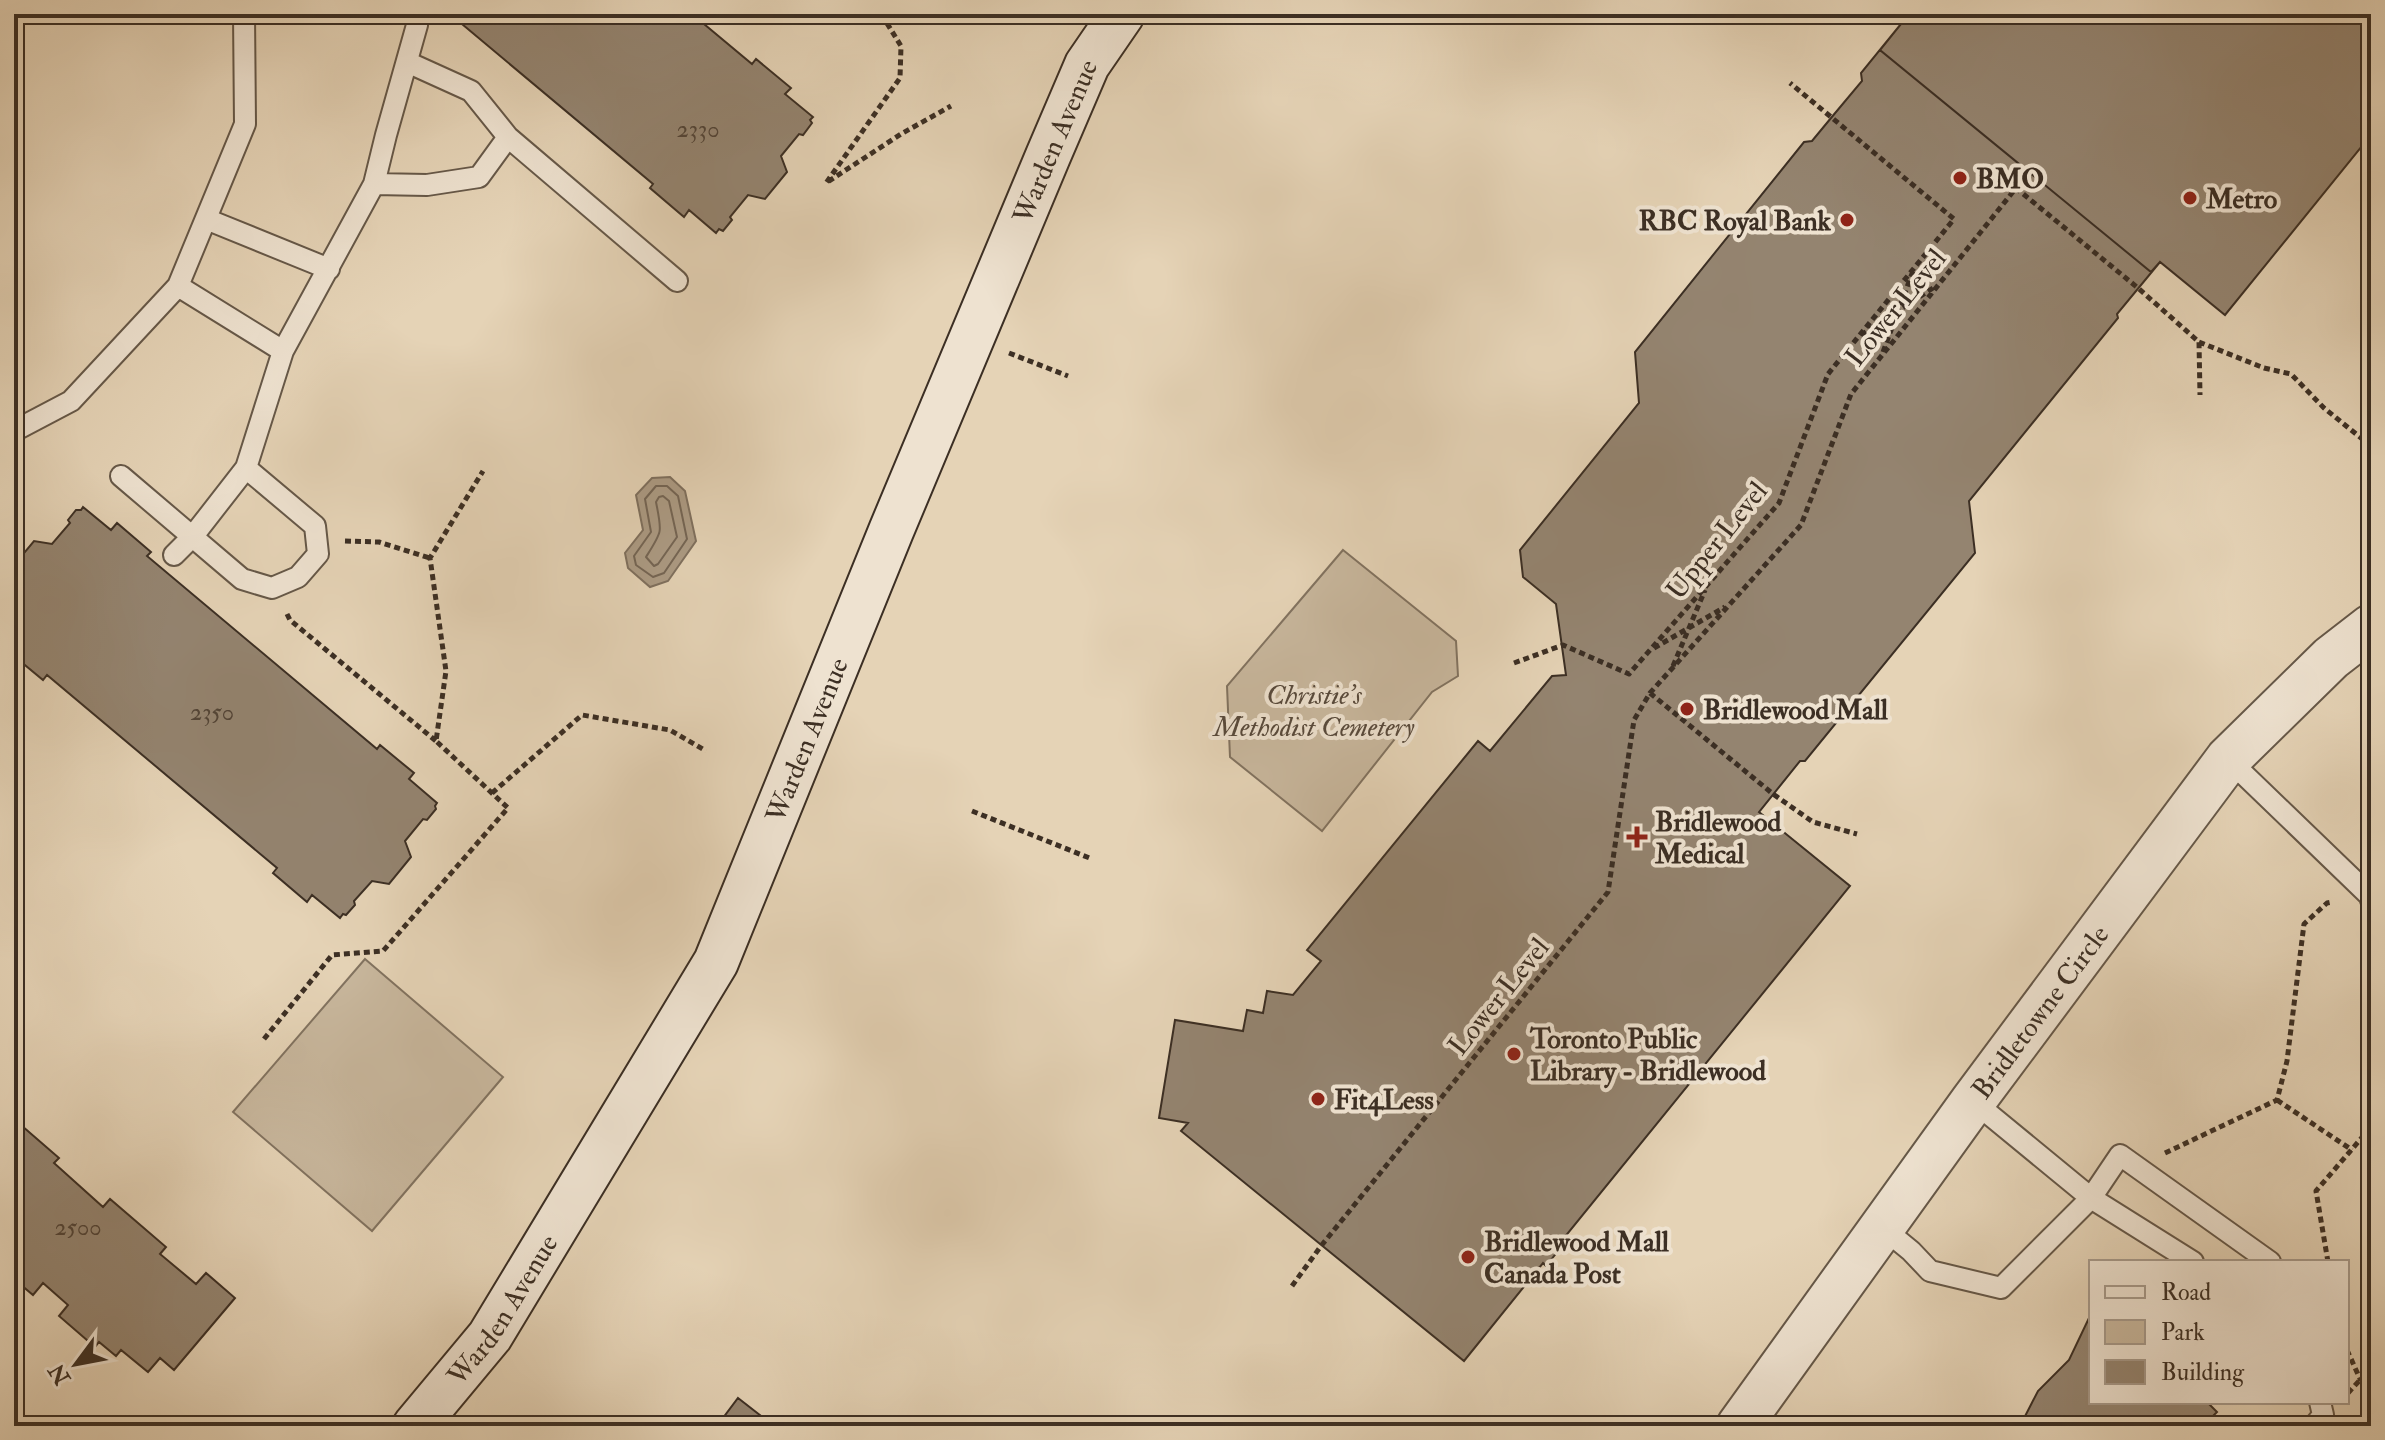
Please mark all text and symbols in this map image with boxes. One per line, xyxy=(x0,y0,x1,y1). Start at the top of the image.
street label: Warden Avenue xyxy=(1005,54,1106,230)
house number: 2330 xyxy=(677,114,719,145)
place label: BMO xyxy=(1976,162,2044,197)
marker: BMO xyxy=(1951,169,1969,187)
place label: Metro xyxy=(2205,182,2278,217)
marker: Metro xyxy=(2181,189,2199,207)
place label: RBC Royal Bank xyxy=(1639,204,1832,239)
marker: RBC Royal Bank xyxy=(1838,211,1856,229)
street label: Lower Level xyxy=(1838,242,1954,374)
street label: Upper Level xyxy=(1659,475,1775,607)
street label: Warden Avenue xyxy=(758,653,857,829)
park label: Christie's Methodist Cemetery xyxy=(1211,678,1415,745)
place label: Bridlewood Mall xyxy=(1703,693,1889,728)
house number: 2350 xyxy=(190,697,234,728)
marker: Bridlewood Mall xyxy=(1678,700,1696,718)
place label: Bridlewood Medical xyxy=(1654,805,1782,872)
marker: Bridlewood Medical xyxy=(1626,826,1648,848)
street label: Bridletowne Circle xyxy=(1965,918,2117,1106)
street label: Lower Level xyxy=(1441,931,1557,1063)
place label: Toronto Public Library - Bridlewood xyxy=(1529,1022,1766,1089)
marker: Toronto Public Library - Bridlewood xyxy=(1505,1045,1523,1063)
place label: Fit4Less xyxy=(1334,1083,1434,1118)
marker: Fit4Less xyxy=(1309,1090,1327,1108)
house number: 2500 xyxy=(54,1212,102,1243)
place label: Bridlewood Mall Canada Post xyxy=(1484,1225,1670,1292)
street label: Warden Avenue xyxy=(440,1228,567,1394)
marker: Bridlewood Mall Canada Post xyxy=(1459,1248,1477,1266)
legend xyxy=(2089,1260,2349,1404)
text: Road xyxy=(2161,1277,2211,1308)
text: Park xyxy=(2161,1317,2205,1348)
north arrow xyxy=(36,1324,116,1404)
text: Building xyxy=(2161,1357,2245,1388)
text: N xyxy=(43,1358,78,1391)

